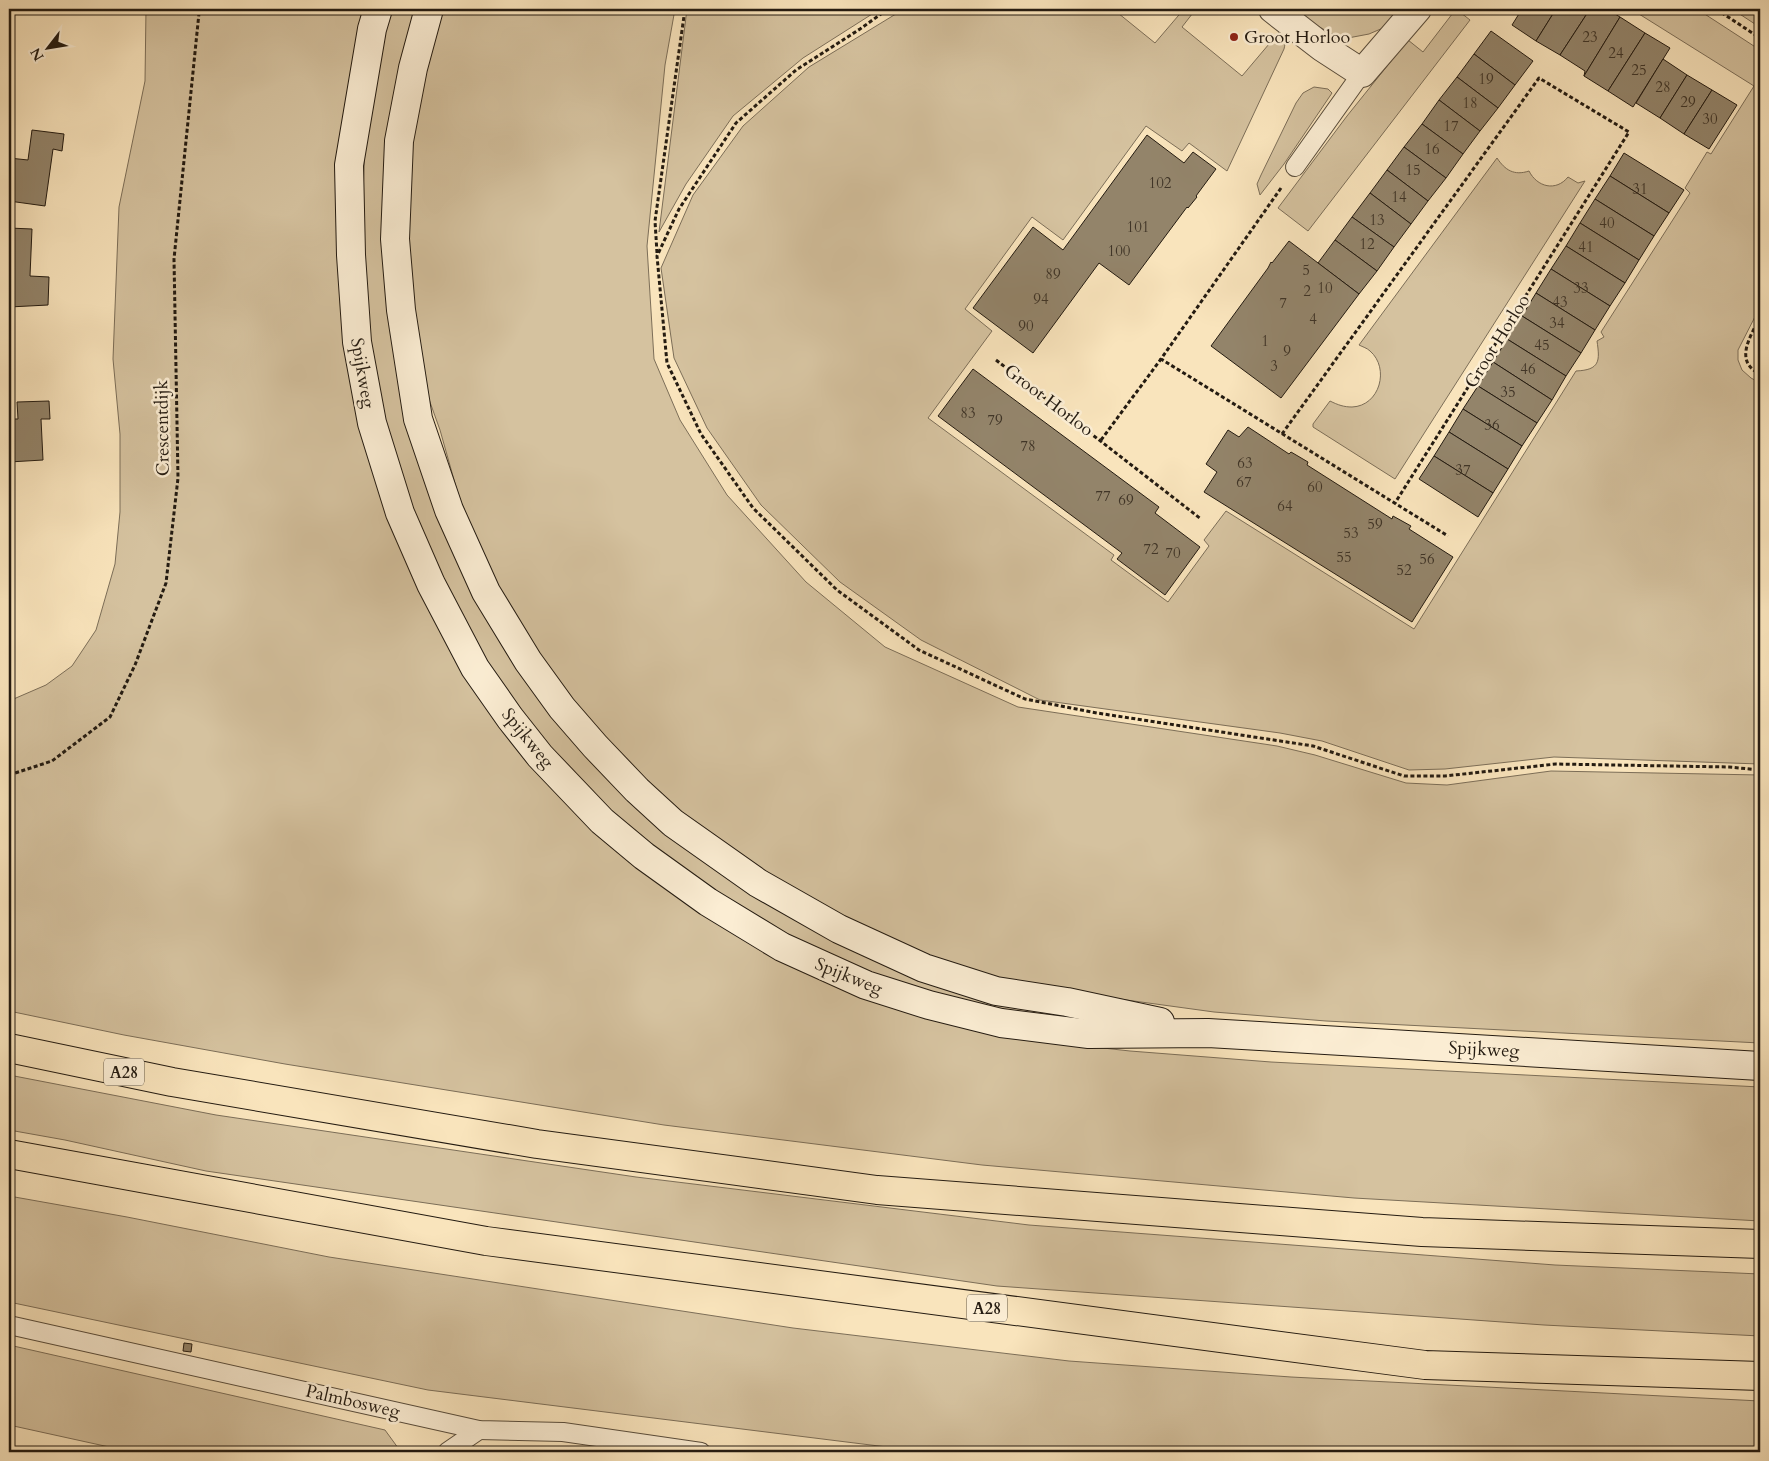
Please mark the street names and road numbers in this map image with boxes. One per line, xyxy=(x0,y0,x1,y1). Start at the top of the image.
street label: Groot Horloo xyxy=(1459,289,1536,393)
street label: Spijkweg xyxy=(344,336,381,411)
street label: Groot Horloo xyxy=(999,358,1099,442)
street label: Crescentdijk xyxy=(149,379,176,476)
street label: Spijkweg xyxy=(496,703,560,774)
street label: Spijkweg xyxy=(811,952,887,1002)
street label: Spijkweg xyxy=(1448,1035,1521,1064)
road number: A28 xyxy=(104,1058,144,1086)
road number: A28 xyxy=(967,1295,1007,1322)
street label: Palmbosweg xyxy=(303,1378,404,1425)

